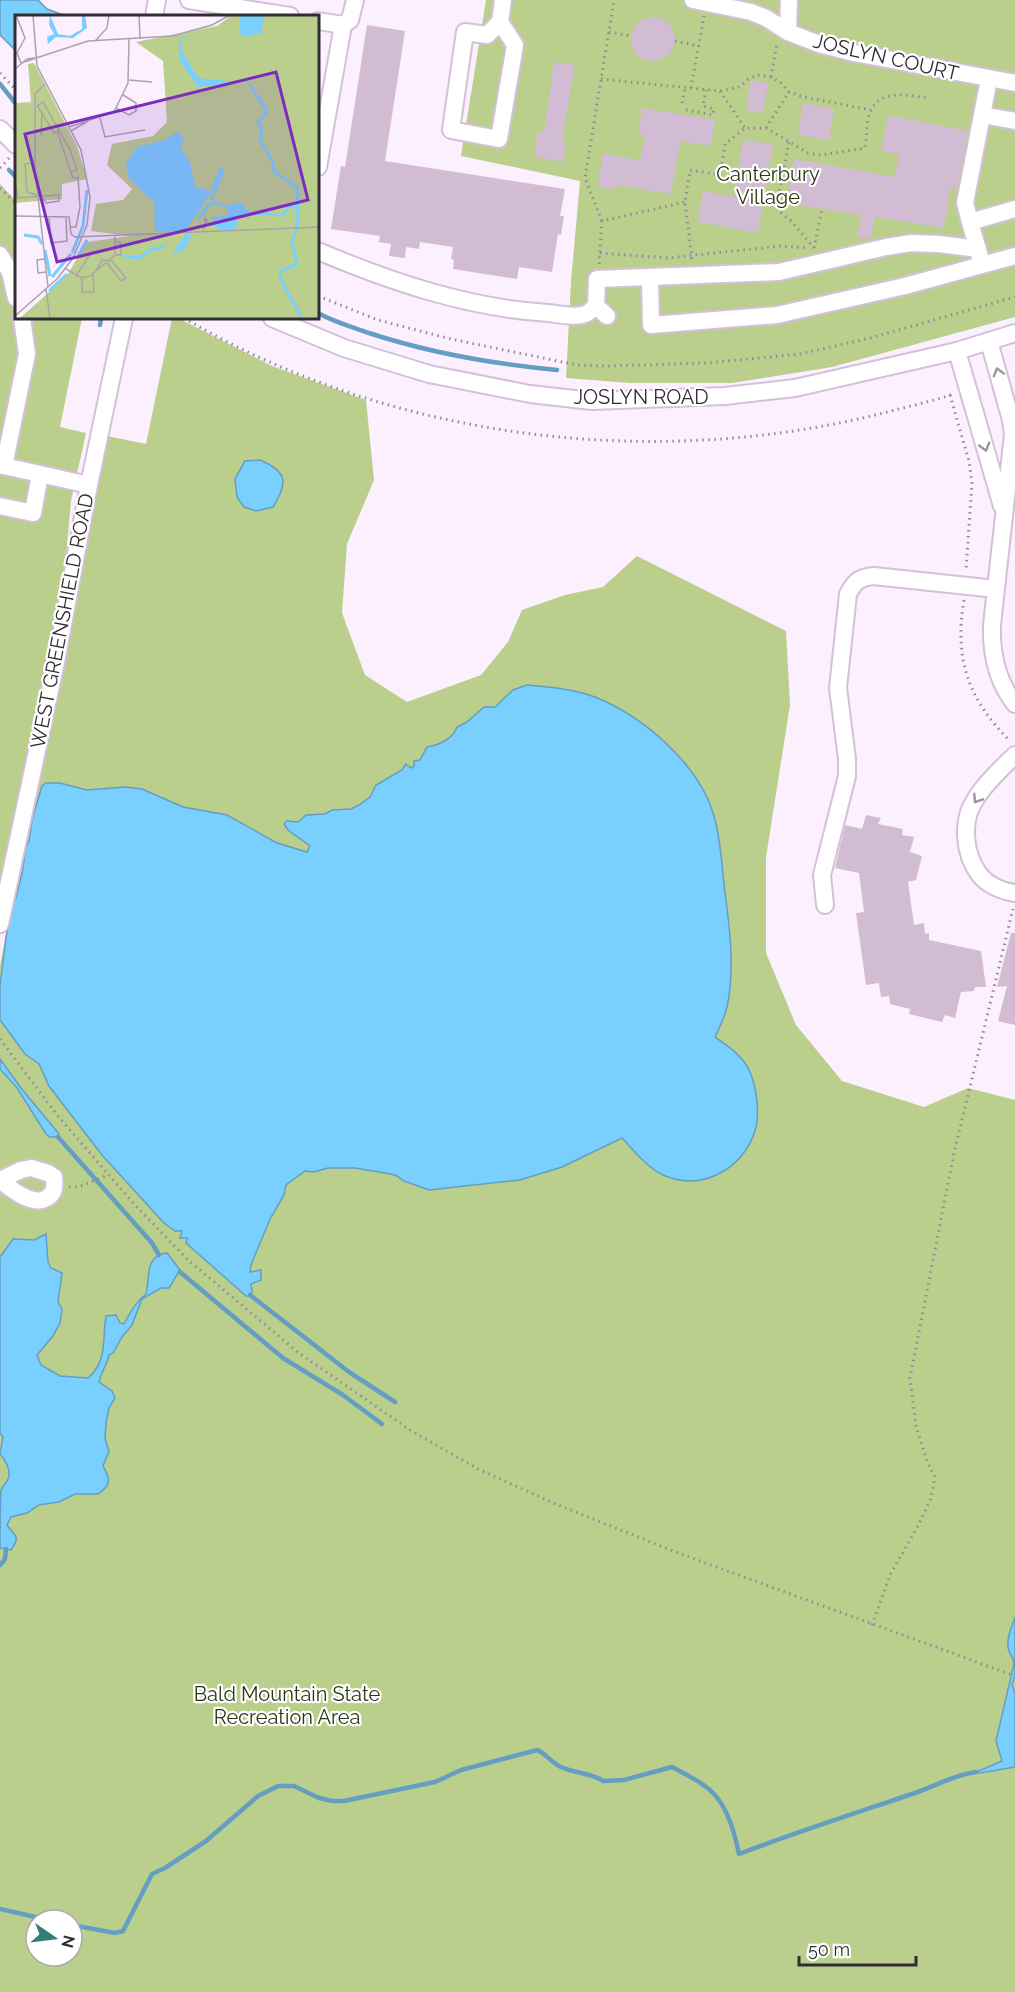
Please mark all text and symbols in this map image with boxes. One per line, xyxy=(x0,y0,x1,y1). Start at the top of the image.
inset map xyxy=(15,15,320,320)
street label: JOSLYN COURT xyxy=(811,29,961,85)
park label: Canterbury Village xyxy=(716,162,820,209)
one-way arrow xyxy=(993,368,1005,378)
street label: JOSLYN ROAD xyxy=(573,385,709,409)
one-way arrow xyxy=(978,441,990,452)
street label: WEST GREENSHIELD ROAD xyxy=(25,491,99,751)
one-way arrow xyxy=(972,793,984,803)
park label: Bald Mountain State Recreation Area xyxy=(194,1682,380,1729)
north arrow xyxy=(24,1908,84,1968)
scale bar xyxy=(799,1929,916,1967)
text: N xyxy=(57,1933,79,1950)
text: 50 m xyxy=(808,1939,850,1960)

